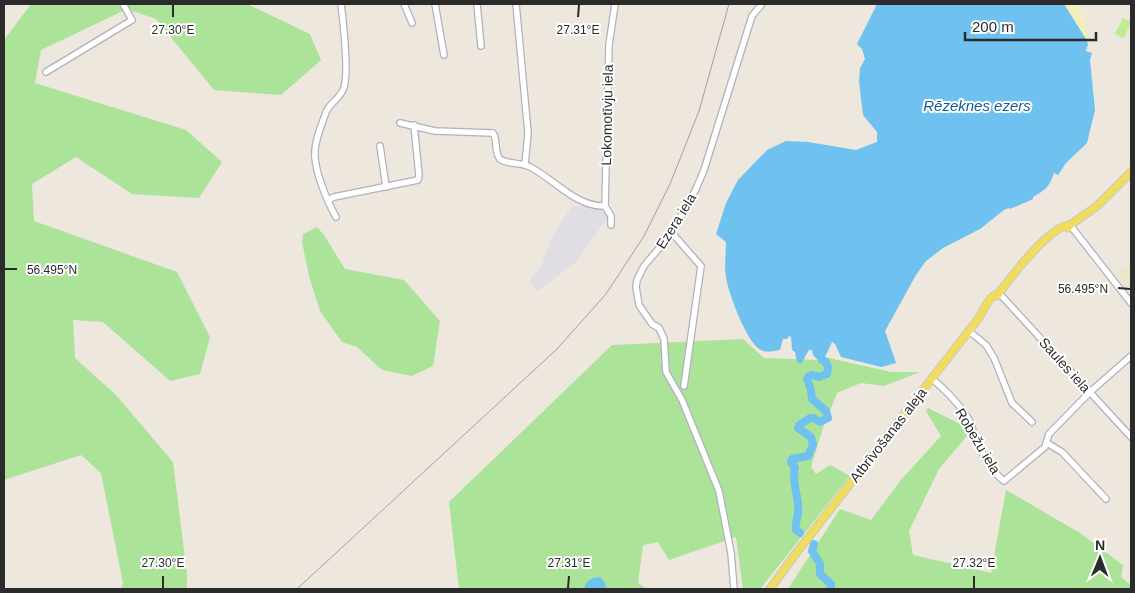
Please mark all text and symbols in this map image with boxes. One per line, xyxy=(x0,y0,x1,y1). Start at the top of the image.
scale bar xyxy=(965,10,1096,42)
text: 200 m xyxy=(972,18,1014,35)
text: 27.30°E xyxy=(152,23,194,37)
text: 27.31°E xyxy=(557,23,599,37)
street label: Lokomotīvju iela xyxy=(598,64,616,166)
water label: Rēzeknes ezers xyxy=(923,97,1031,114)
street label: Ezera iela xyxy=(653,190,699,252)
text: 56.495°N xyxy=(27,263,77,277)
text: 56.495°N xyxy=(1058,282,1108,296)
street label: Saules iela xyxy=(1036,334,1094,396)
street label: Atbrīvošanas aleja xyxy=(846,385,930,485)
street label: Robežu iela xyxy=(952,405,1004,477)
north arrow xyxy=(1075,533,1125,583)
text: N xyxy=(1095,537,1105,553)
text: 27.30°E xyxy=(142,556,184,570)
text: 27.31°E xyxy=(548,556,590,570)
text: 27.32°E xyxy=(953,556,995,570)

